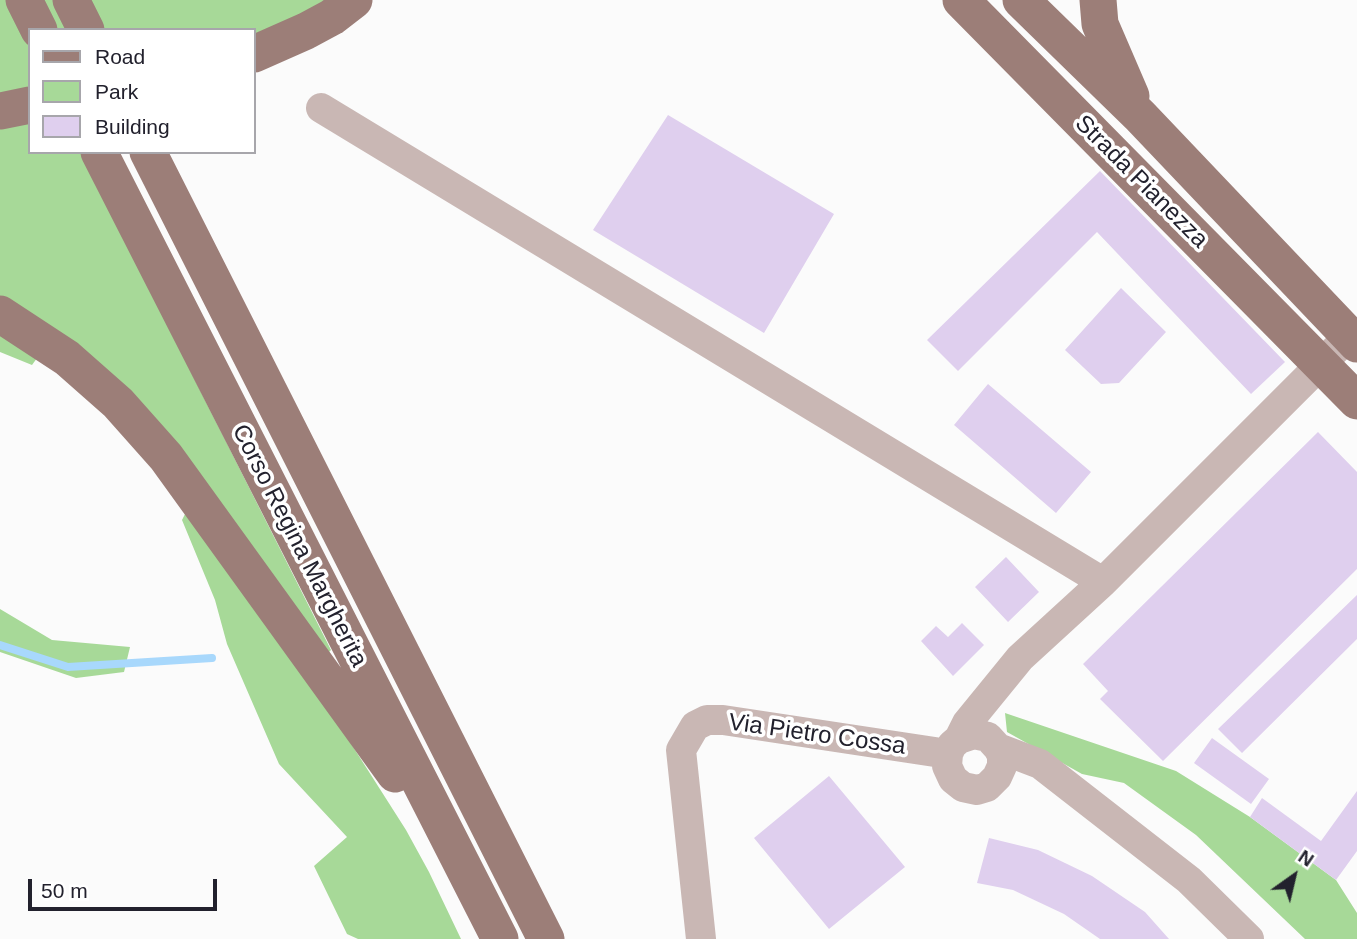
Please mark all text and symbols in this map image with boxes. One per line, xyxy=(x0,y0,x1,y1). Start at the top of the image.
legend xyxy=(28,28,256,154)
text: Road xyxy=(95,45,145,68)
text: Park xyxy=(95,80,138,103)
street label: Strada Pianezza xyxy=(1069,110,1213,254)
text: Building xyxy=(95,115,170,138)
street label: Corso Regina Margherita xyxy=(225,420,373,672)
street label: Via Pietro Cossa xyxy=(727,708,907,762)
north arrow xyxy=(1259,841,1329,911)
text: N xyxy=(1294,846,1318,871)
scale bar xyxy=(32,866,220,910)
text: 50 m xyxy=(41,879,88,902)

